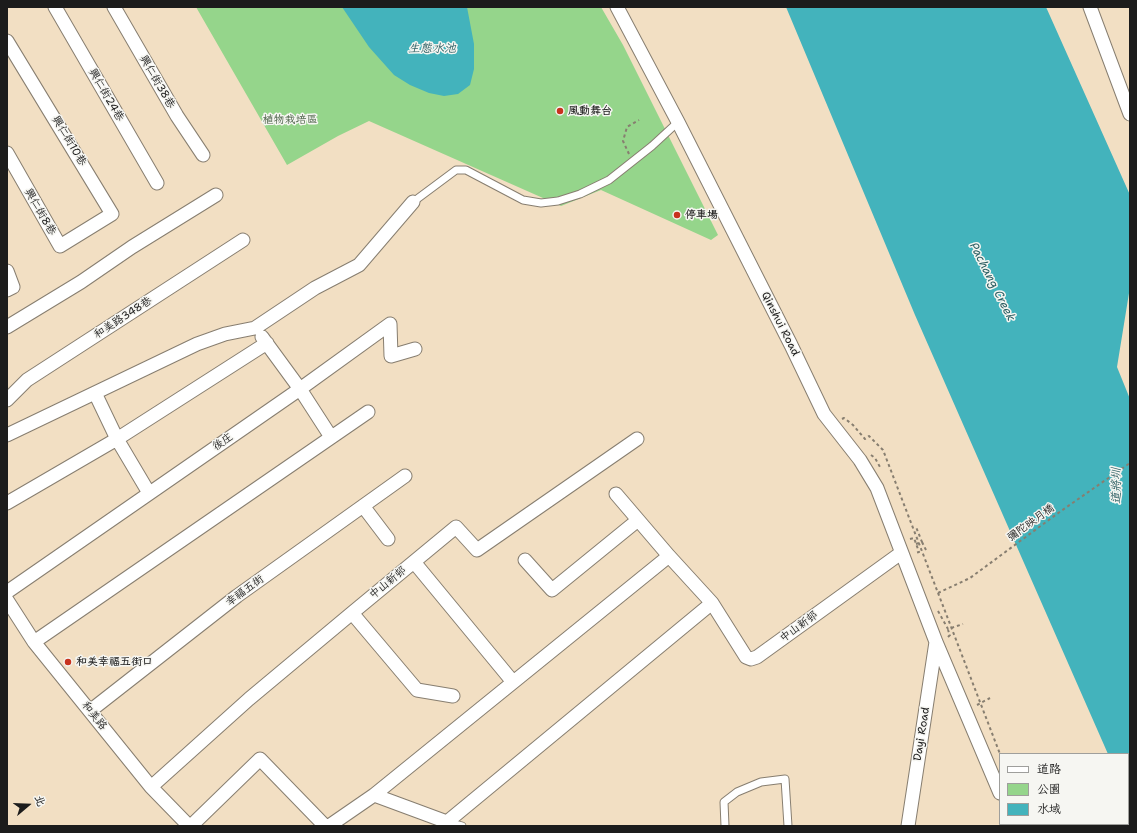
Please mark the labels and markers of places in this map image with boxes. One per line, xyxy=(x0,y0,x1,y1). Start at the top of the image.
place label: 風動舞台 xyxy=(568,104,612,118)
marker: 風動舞台 xyxy=(555,106,565,116)
place label: 停車場 xyxy=(685,208,718,222)
marker: 停車場 xyxy=(672,210,682,220)
place label: 和美幸福五街口 xyxy=(76,655,153,669)
marker: 和美幸福五街口 xyxy=(63,657,73,667)

